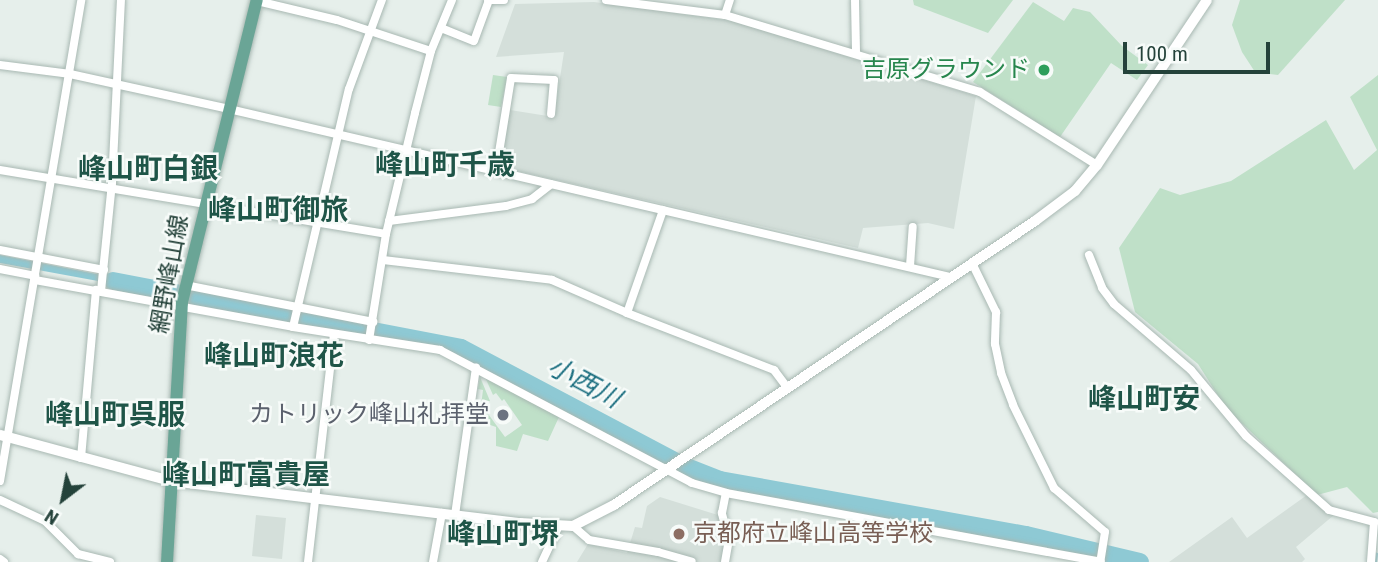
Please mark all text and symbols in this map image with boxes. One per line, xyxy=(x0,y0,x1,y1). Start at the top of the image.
scale bar xyxy=(1126,28,1273,72)
text: 100 m xyxy=(1136,42,1188,66)
place label: 吉原グラウンド xyxy=(862,56,1030,84)
marker: 吉原グラウンド xyxy=(1036,62,1052,78)
district label: 峰山町千歳 xyxy=(375,148,515,182)
district label: 峰山町白銀 xyxy=(78,152,218,186)
district label: 峰山町御旅 xyxy=(208,193,348,227)
street label: 網野峰山線 xyxy=(145,212,195,336)
district label: 峰山町浪花 xyxy=(204,339,344,373)
water label: 小西川 xyxy=(542,351,626,415)
district label: 峰山町安 xyxy=(1088,382,1200,416)
district label: 峰山町呉服 xyxy=(45,398,185,432)
place label: カトリック峰山礼拝堂 xyxy=(249,401,489,429)
marker: カトリック峰山礼拝堂 xyxy=(495,407,511,423)
district label: 峰山町富貴屋 xyxy=(162,458,330,492)
north arrow xyxy=(28,464,98,534)
text: N xyxy=(41,504,63,530)
district label: 峰山町堺 xyxy=(447,517,559,551)
place label: 京都府立峰山高等学校 xyxy=(693,520,933,548)
marker: 京都府立峰山高等学校 xyxy=(671,526,687,542)

